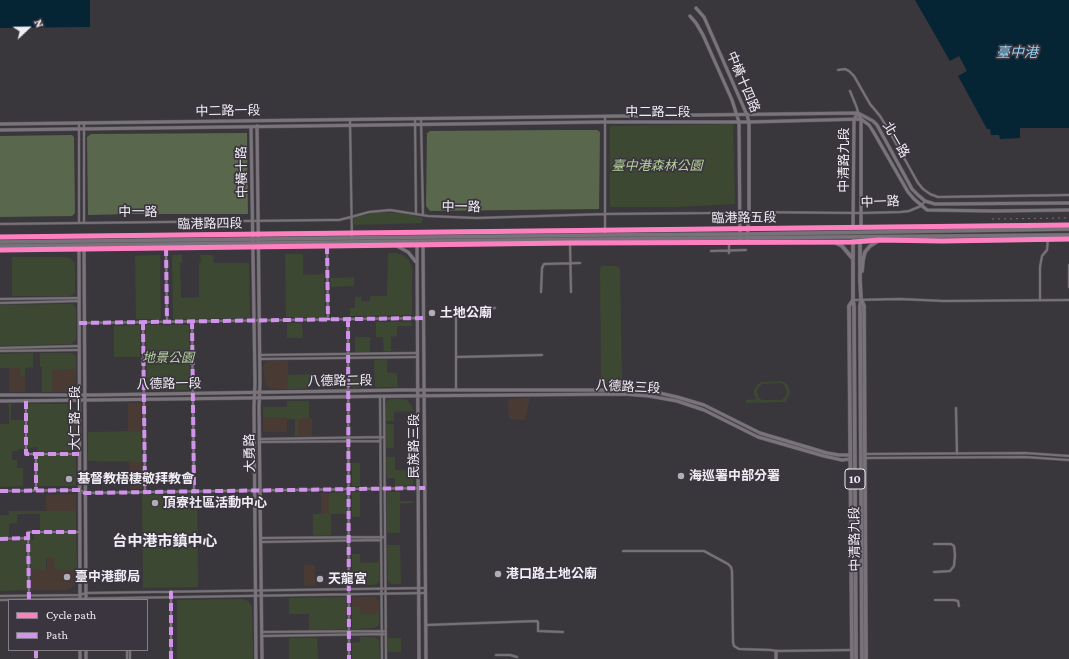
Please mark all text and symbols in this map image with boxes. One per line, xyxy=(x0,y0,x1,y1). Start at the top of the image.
north arrow xyxy=(8,8,48,48)
text: N xyxy=(32,18,46,29)
water label: 臺中港 xyxy=(996,45,1038,61)
street label: 中橫十四路 xyxy=(723,49,763,115)
street label: 中二路一段 xyxy=(195,103,261,119)
street label: 中二路二段 xyxy=(626,104,690,120)
street label: 北一路 xyxy=(879,119,913,161)
street label: 中清路九段 xyxy=(836,128,852,192)
street label: 中橫十路 xyxy=(234,146,250,198)
park label: 臺中港森林公園 xyxy=(612,158,702,174)
street label: 中一路 xyxy=(860,194,900,210)
street label: 中一路 xyxy=(441,199,481,215)
street label: 中一路 xyxy=(119,204,157,220)
street label: 臨港路五段 xyxy=(711,210,777,226)
street label: 臨港路四段 xyxy=(177,216,243,232)
place label: 土地公廟 xyxy=(440,305,492,321)
marker: 土地公廟 xyxy=(427,308,437,318)
park label: 地景公園 xyxy=(142,350,194,366)
street label: 八德路二段 xyxy=(307,373,373,389)
street label: 八德路一段 xyxy=(136,376,202,392)
street label: 八德路三段 xyxy=(595,378,661,396)
street label: 大仁路二段 xyxy=(67,386,83,450)
street label: 民族路三段 xyxy=(406,414,422,478)
street label: 大勇路 xyxy=(242,433,258,473)
place label: 海巡署中部分署 xyxy=(689,468,780,484)
road number: 10 xyxy=(845,469,865,489)
place label: 基督教梧棲敬拜教會 xyxy=(77,471,194,487)
marker: 海巡署中部分署 xyxy=(676,471,686,481)
marker: 基督教梧棲敬拜教會 xyxy=(64,474,74,484)
place label: 頂寮社區活動中心 xyxy=(163,495,267,511)
marker: 頂寮社區活動中心 xyxy=(150,498,160,508)
street label: 中清路九段 xyxy=(847,506,863,572)
district label: 台中港市鎮中心 xyxy=(113,532,217,550)
place label: 港口路土地公廟 xyxy=(506,566,597,582)
place label: 臺中港郵局 xyxy=(75,569,140,585)
marker: 港口路土地公廟 xyxy=(493,569,503,579)
place label: 天龍宮 xyxy=(328,571,367,587)
marker: 臺中港郵局 xyxy=(62,572,72,582)
marker: 天龍宮 xyxy=(315,574,325,584)
legend xyxy=(8,599,148,651)
text: Cycle path xyxy=(46,608,96,622)
text: Path xyxy=(46,628,68,642)

